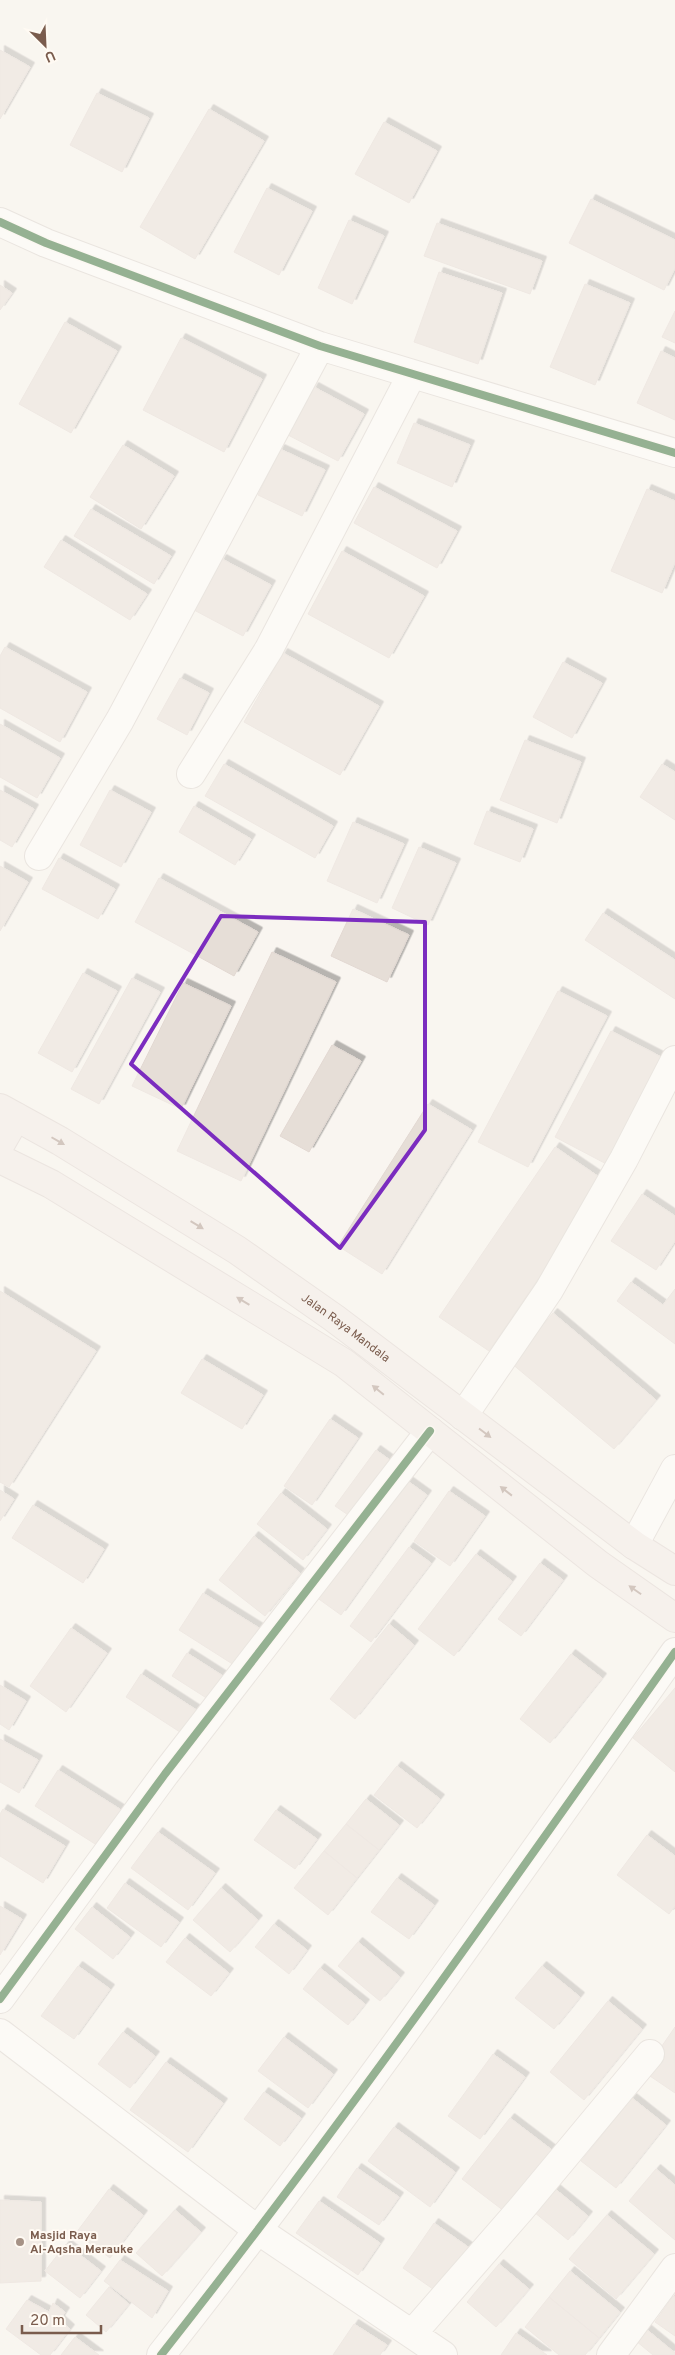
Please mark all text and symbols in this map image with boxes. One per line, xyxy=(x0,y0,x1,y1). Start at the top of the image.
north arrow xyxy=(20,20,70,70)
text: U xyxy=(42,46,58,65)
one-way arrow xyxy=(52,1136,65,1145)
one-way arrow xyxy=(191,1221,204,1230)
street label: Jalan Raya Mandala xyxy=(298,1290,393,1367)
one-way arrow xyxy=(236,1297,249,1306)
one-way arrow xyxy=(372,1385,385,1396)
one-way arrow xyxy=(478,1428,492,1438)
one-way arrow xyxy=(500,1486,513,1497)
one-way arrow xyxy=(628,1585,642,1595)
place label: Masjid Raya Al-Aqsha Merauke xyxy=(30,2228,134,2258)
marker: Masjid Raya Al-Aqsha Merauke xyxy=(14,2236,26,2248)
scale bar xyxy=(22,2302,101,2334)
text: 20 m xyxy=(30,2312,65,2331)

